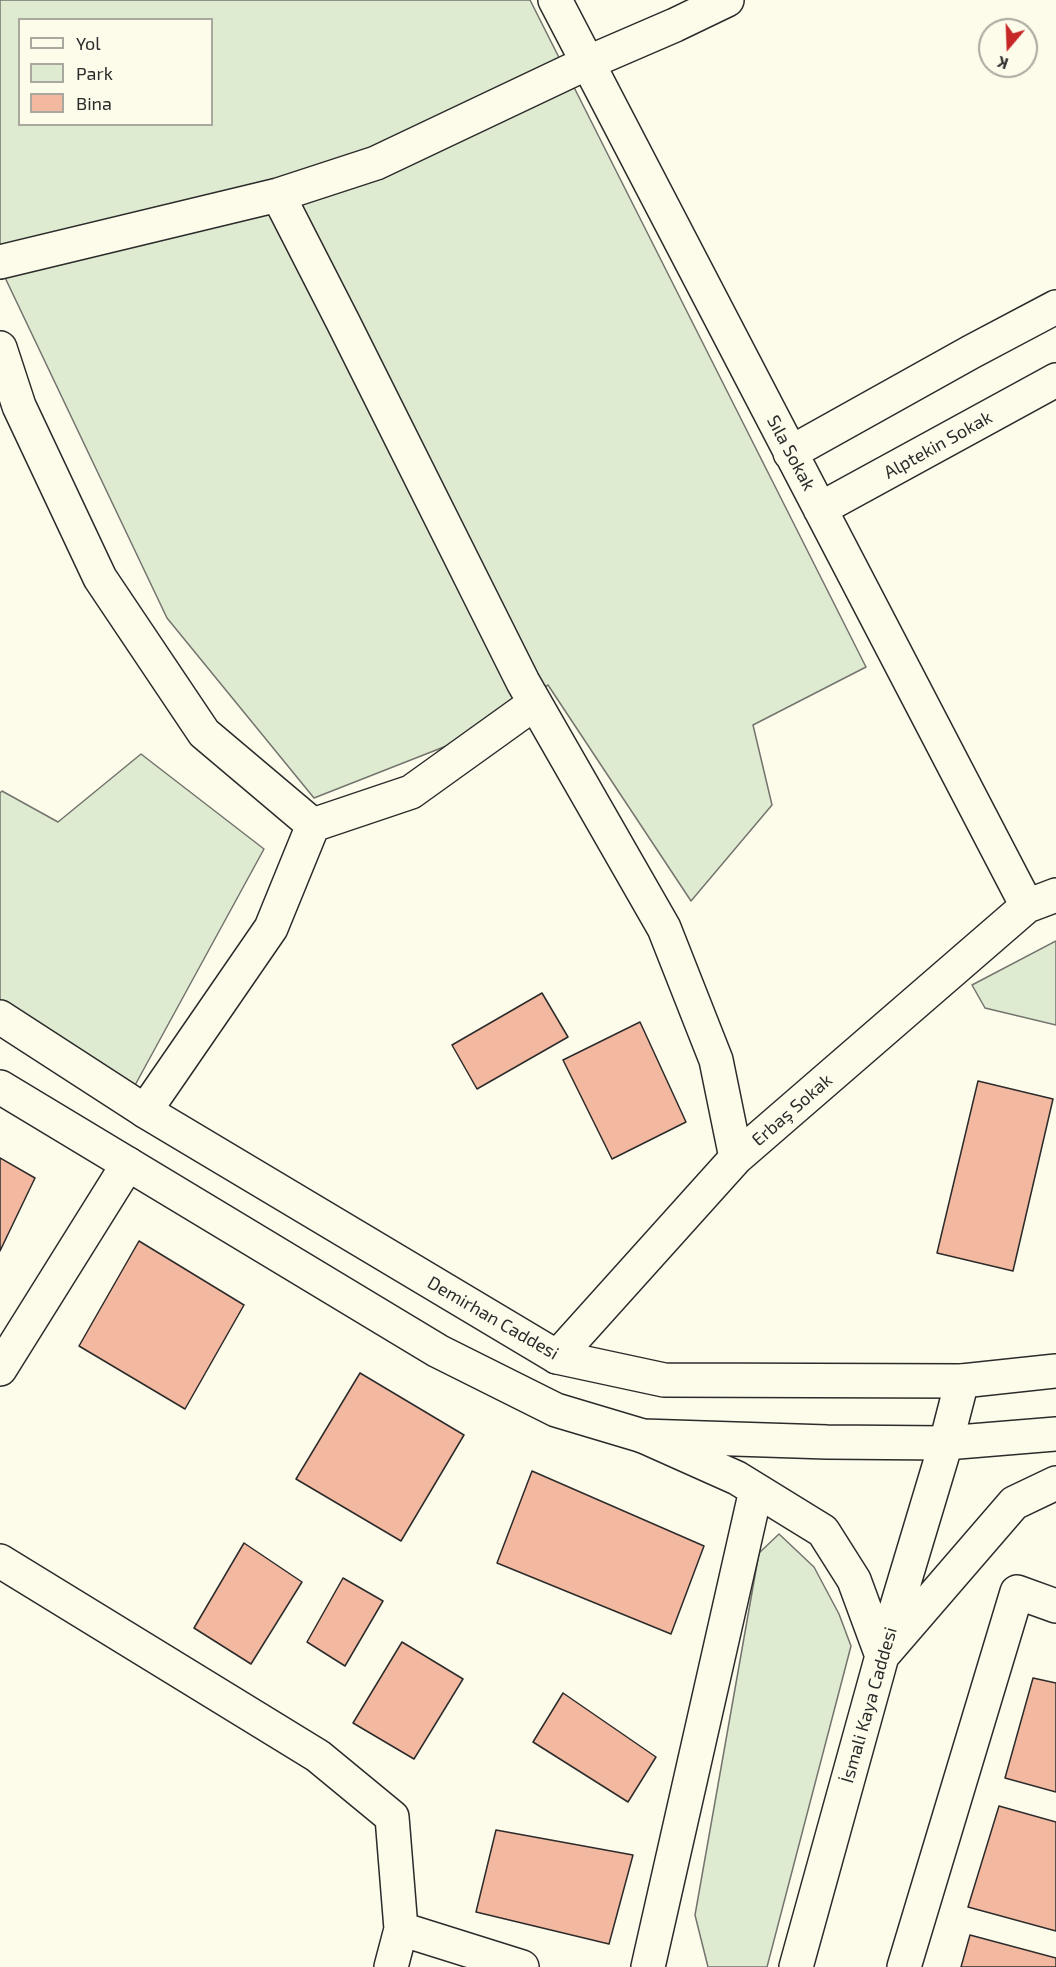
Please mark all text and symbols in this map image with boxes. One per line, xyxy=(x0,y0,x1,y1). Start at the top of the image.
legend xyxy=(18,18,213,126)
north arrow xyxy=(978,18,1038,78)
text: Yol xyxy=(76,32,101,54)
text: K xyxy=(995,53,1011,74)
text: Park xyxy=(76,62,113,84)
text: Bina xyxy=(76,92,112,114)
street label: Alptekin Sokak xyxy=(880,406,996,484)
street label: Sıla Sokak xyxy=(762,412,820,494)
street label: Erbaş Sokak xyxy=(748,1069,836,1151)
street label: Demirhan Caddesi xyxy=(424,1272,562,1364)
street label: İsmali Kaya Caddesi xyxy=(836,1625,902,1785)

